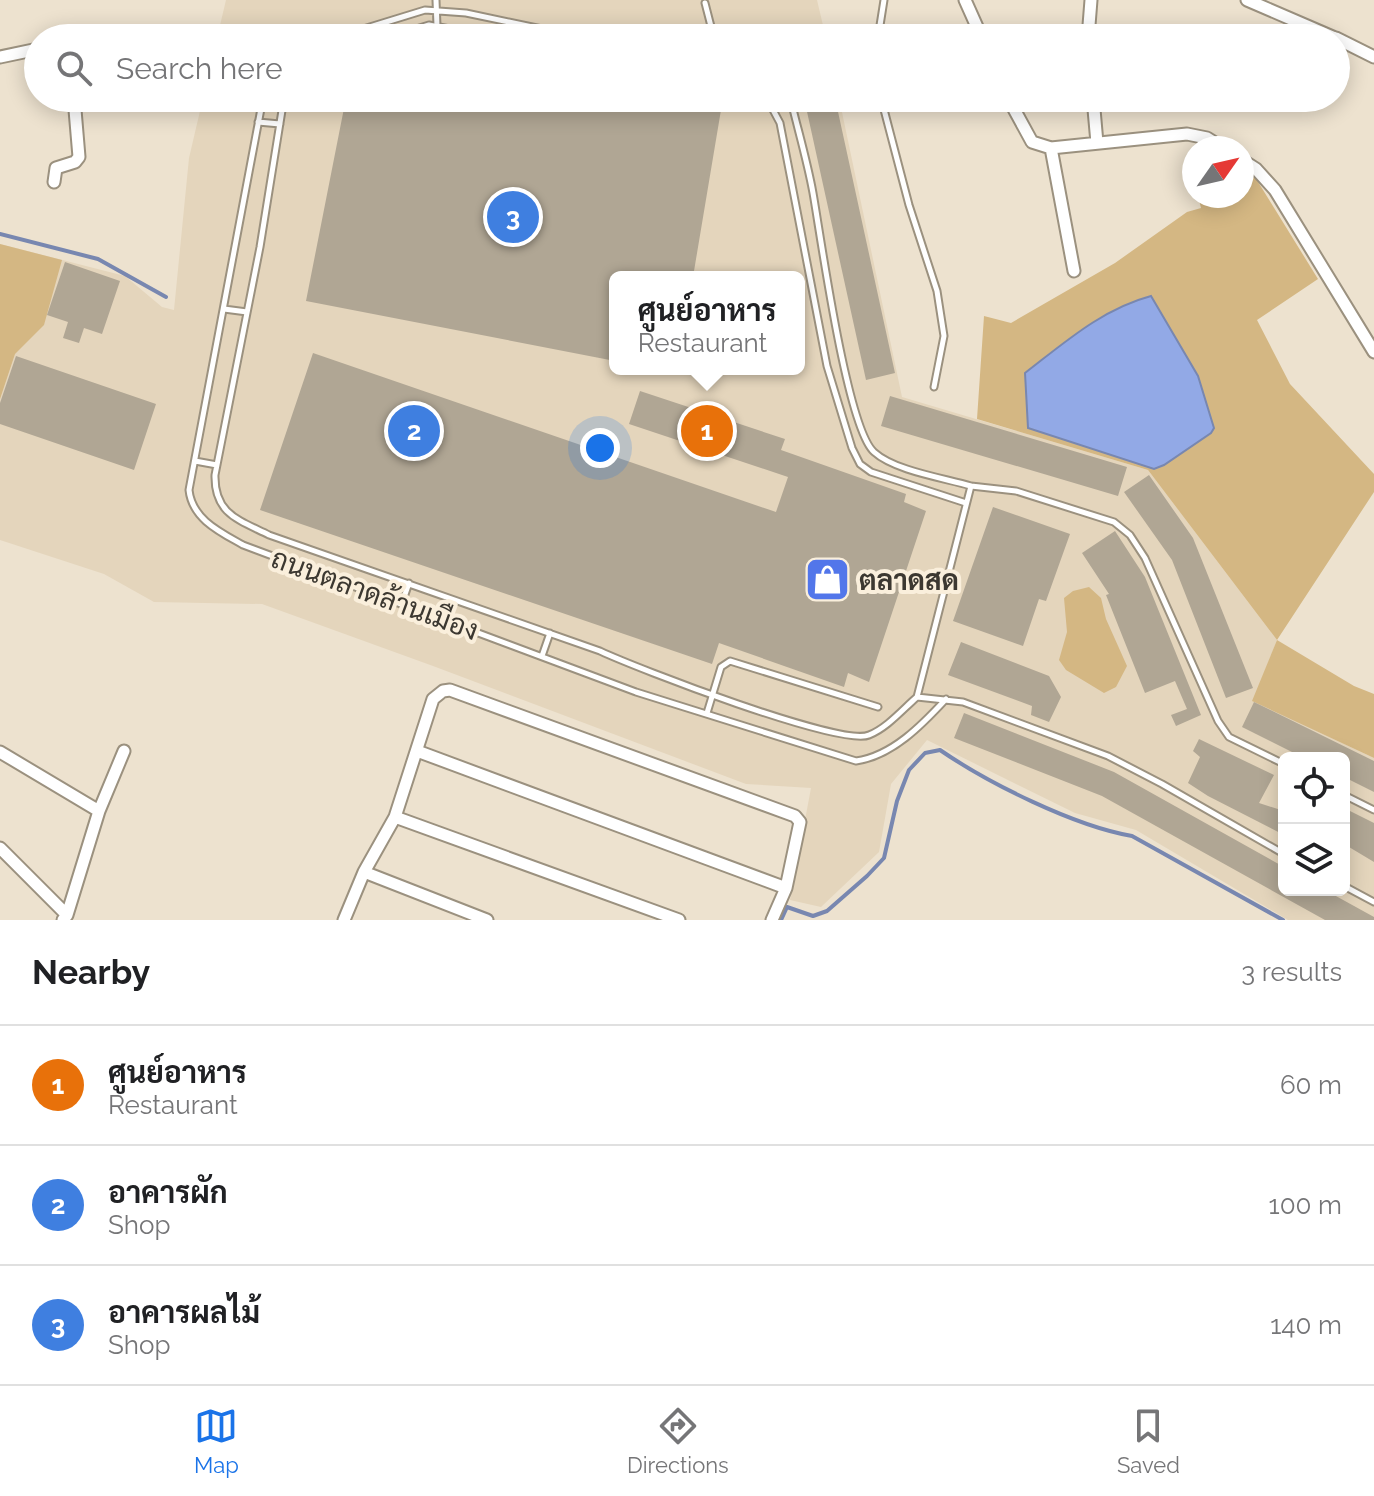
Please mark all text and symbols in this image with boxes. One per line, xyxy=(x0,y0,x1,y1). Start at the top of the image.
search box xyxy=(24,24,1350,112)
icon: search xyxy=(52,46,96,90)
text: Search here xyxy=(116,51,283,86)
north arrow xyxy=(1182,136,1254,208)
pin: 3 xyxy=(487,187,539,247)
popup xyxy=(609,271,805,375)
text: ศูนย์อาหาร xyxy=(638,293,776,328)
text: Restaurant xyxy=(638,328,767,358)
pin: 2 xyxy=(388,401,440,461)
pin: 1 xyxy=(681,401,733,461)
your location xyxy=(580,428,620,468)
street label: ถนนตลาดล้านเมือง xyxy=(267,540,484,647)
shop icon: ตลาดสด xyxy=(804,556,852,604)
place label: ตลาดสด xyxy=(859,564,959,597)
map controls xyxy=(1278,752,1350,896)
button: locate xyxy=(1278,752,1350,824)
button: layers xyxy=(1278,824,1350,896)
text: Nearby xyxy=(32,952,150,992)
text: 3 results xyxy=(1241,957,1342,987)
text: ศูนย์อาหาร xyxy=(108,1055,247,1090)
text: 1 xyxy=(52,1070,64,1100)
text: 60 m xyxy=(1280,1070,1342,1100)
text: Restaurant xyxy=(108,1090,238,1120)
text: อาคารผัก xyxy=(108,1175,228,1210)
text: 2 xyxy=(51,1190,65,1220)
text: 100 m xyxy=(1269,1190,1342,1220)
text: Shop xyxy=(108,1210,170,1240)
text: อาคารผลไม้ xyxy=(108,1295,260,1330)
text: 3 xyxy=(51,1310,65,1340)
text: 140 m xyxy=(1270,1310,1342,1340)
text: Shop xyxy=(108,1330,170,1360)
tab: Map xyxy=(194,1404,239,1478)
tab: Directions xyxy=(627,1404,729,1478)
tab: Saved xyxy=(1117,1404,1180,1478)

